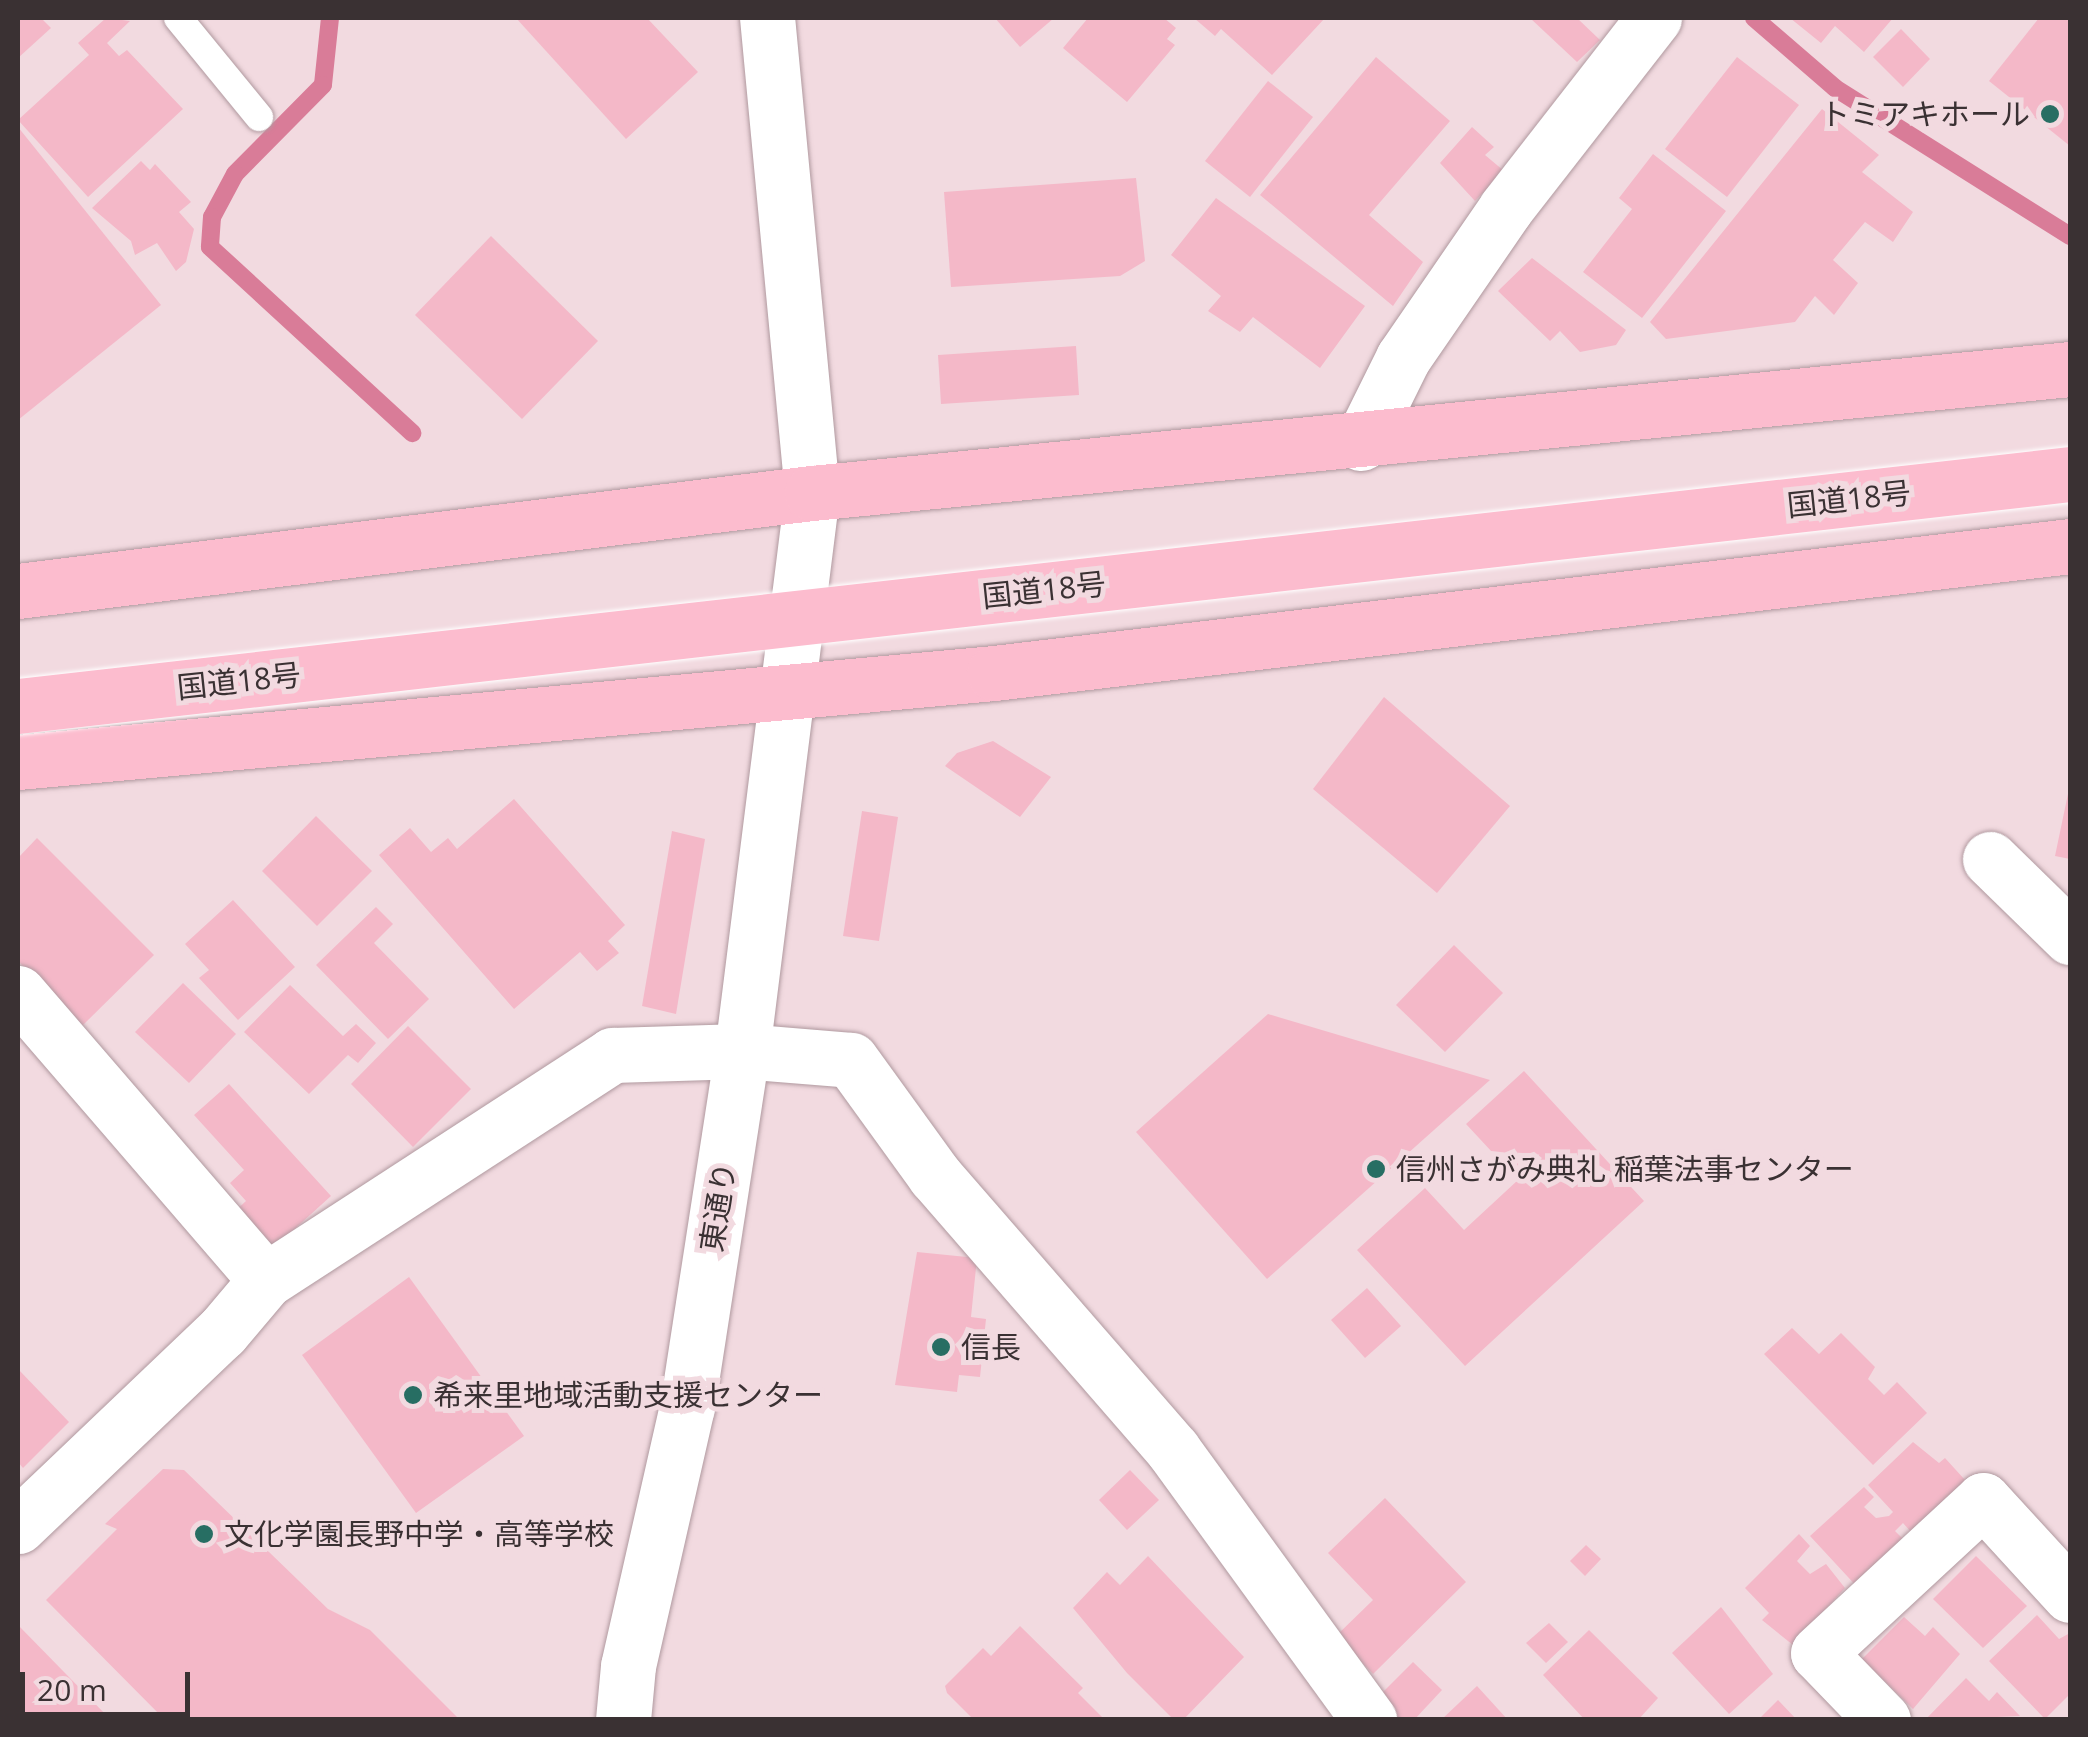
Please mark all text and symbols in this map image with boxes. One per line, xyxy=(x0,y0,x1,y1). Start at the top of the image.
place label: トミアキホール xyxy=(1820,96,2030,132)
marker: トミアキホール xyxy=(2039,103,2061,125)
street label: 国道18号 xyxy=(1785,475,1913,523)
street label: 国道18号 xyxy=(980,566,1108,614)
street label: 国道18号 xyxy=(175,657,303,705)
place label: 信州さがみ典礼 稲葉法事センター xyxy=(1396,1151,1854,1187)
marker: 信州さがみ典礼 稲葉法事センター xyxy=(1365,1158,1387,1180)
street label: 東通り xyxy=(693,1160,743,1254)
place label: 信長 xyxy=(961,1329,1021,1365)
marker: 信長 xyxy=(930,1336,952,1358)
place label: 希来里地域活動支援センター xyxy=(433,1377,823,1413)
marker: 希来里地域活動支援センター xyxy=(402,1384,424,1406)
place label: 文化学園長野中学・高等学校 xyxy=(224,1516,614,1552)
marker: 文化学園長野中学・高等学校 xyxy=(193,1523,215,1545)
scale bar xyxy=(25,1652,195,1714)
text: 20 m xyxy=(37,1669,107,1710)

